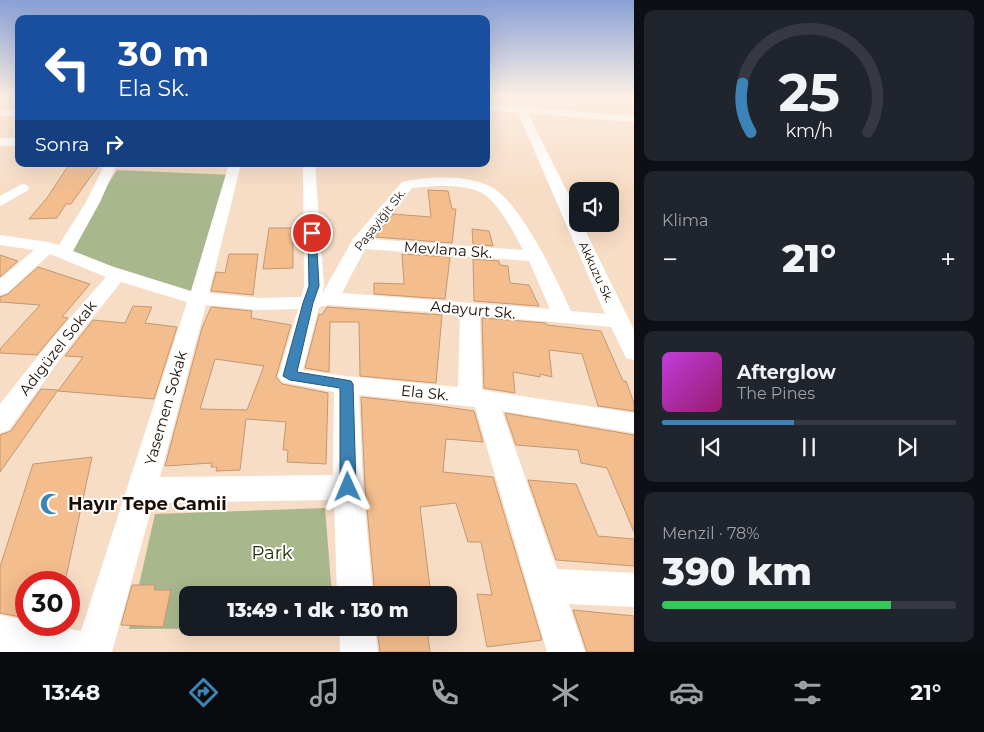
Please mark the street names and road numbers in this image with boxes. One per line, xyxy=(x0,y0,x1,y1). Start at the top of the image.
street label: Paşayiğit Sk. xyxy=(351,186,408,254)
street label: Mevlana Sk. xyxy=(403,237,493,262)
street label: Akkuzu Sk. xyxy=(576,239,617,305)
street label: Adıgüzel Sokak xyxy=(15,296,101,399)
street label: Adayurt Sk. xyxy=(430,296,516,323)
street label: Yasemen Sokak xyxy=(140,348,191,467)
street label: Ela Sk. xyxy=(400,381,450,404)

